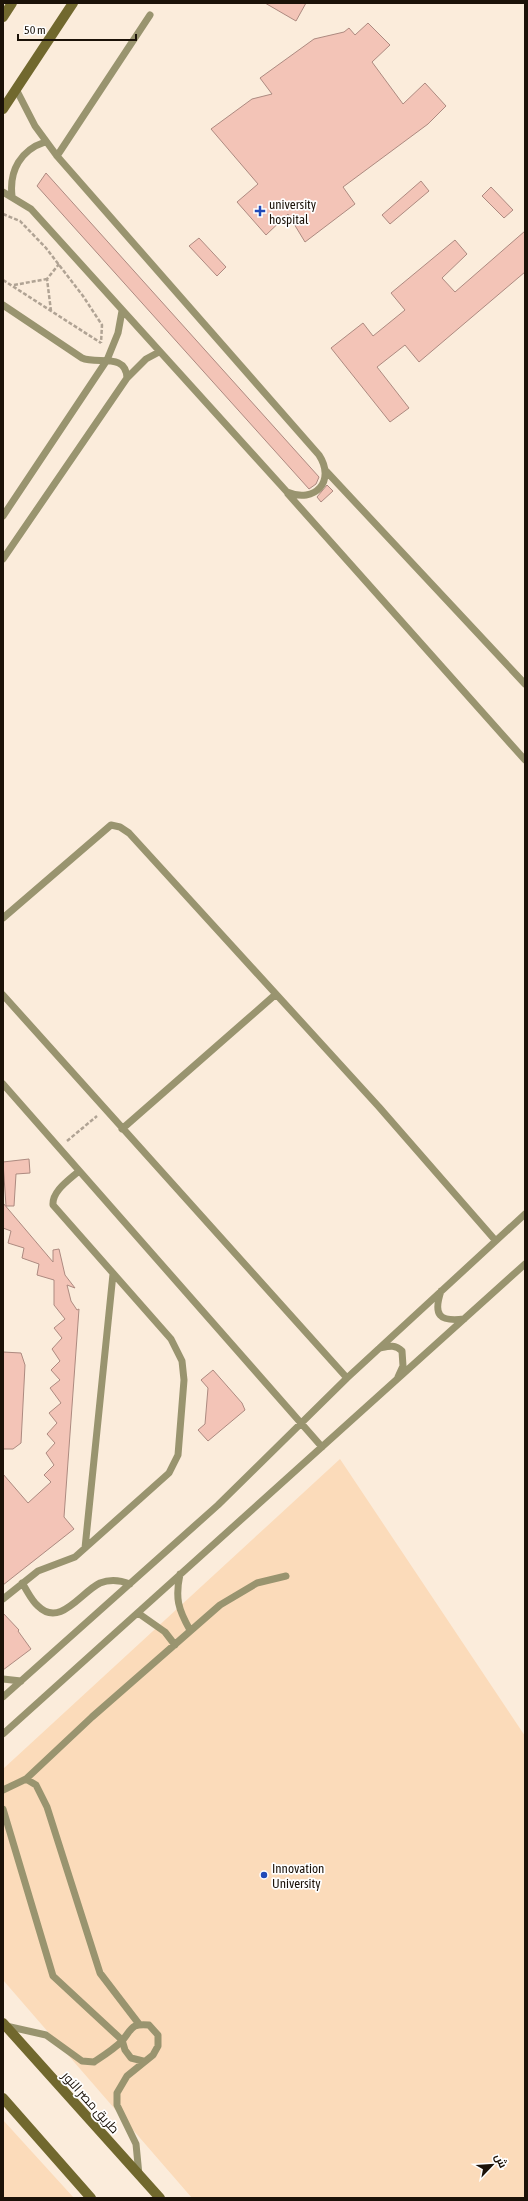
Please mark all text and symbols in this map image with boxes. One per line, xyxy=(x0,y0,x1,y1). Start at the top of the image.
scale bar xyxy=(18,16,136,42)
text: 50 m xyxy=(24,23,46,37)
place label: university hospital xyxy=(269,197,317,227)
marker: university hospital xyxy=(254,205,266,217)
place label: Innovation University xyxy=(272,1861,324,1891)
marker: Innovation University xyxy=(259,1870,269,1880)
street label: طريق مصر النور xyxy=(58,2068,122,2136)
north arrow xyxy=(472,2145,512,2185)
text: ش xyxy=(492,2152,509,2170)

